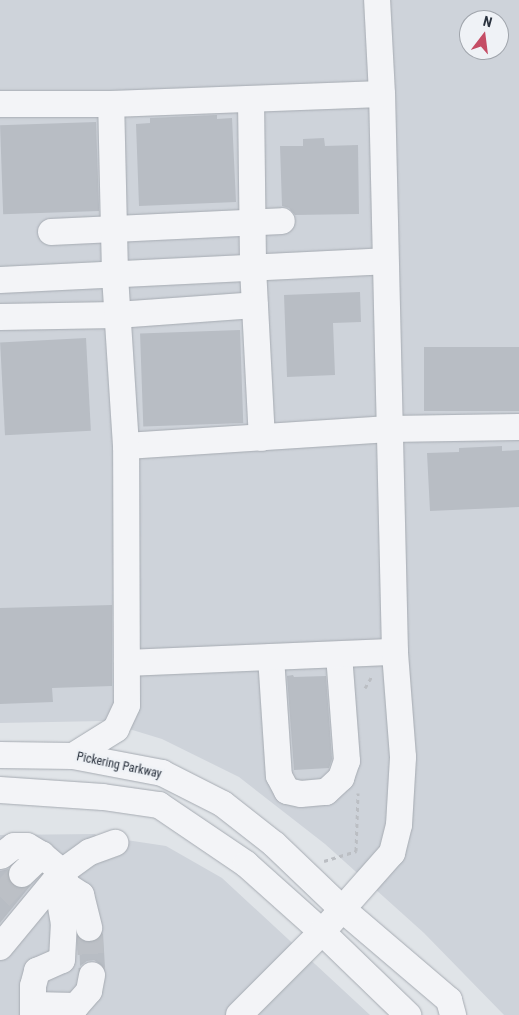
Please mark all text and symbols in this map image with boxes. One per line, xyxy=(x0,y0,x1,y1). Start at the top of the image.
north arrow xyxy=(459,10,509,60)
text: N xyxy=(481,13,494,30)
street label: Pickering Parkway xyxy=(75,750,163,782)

